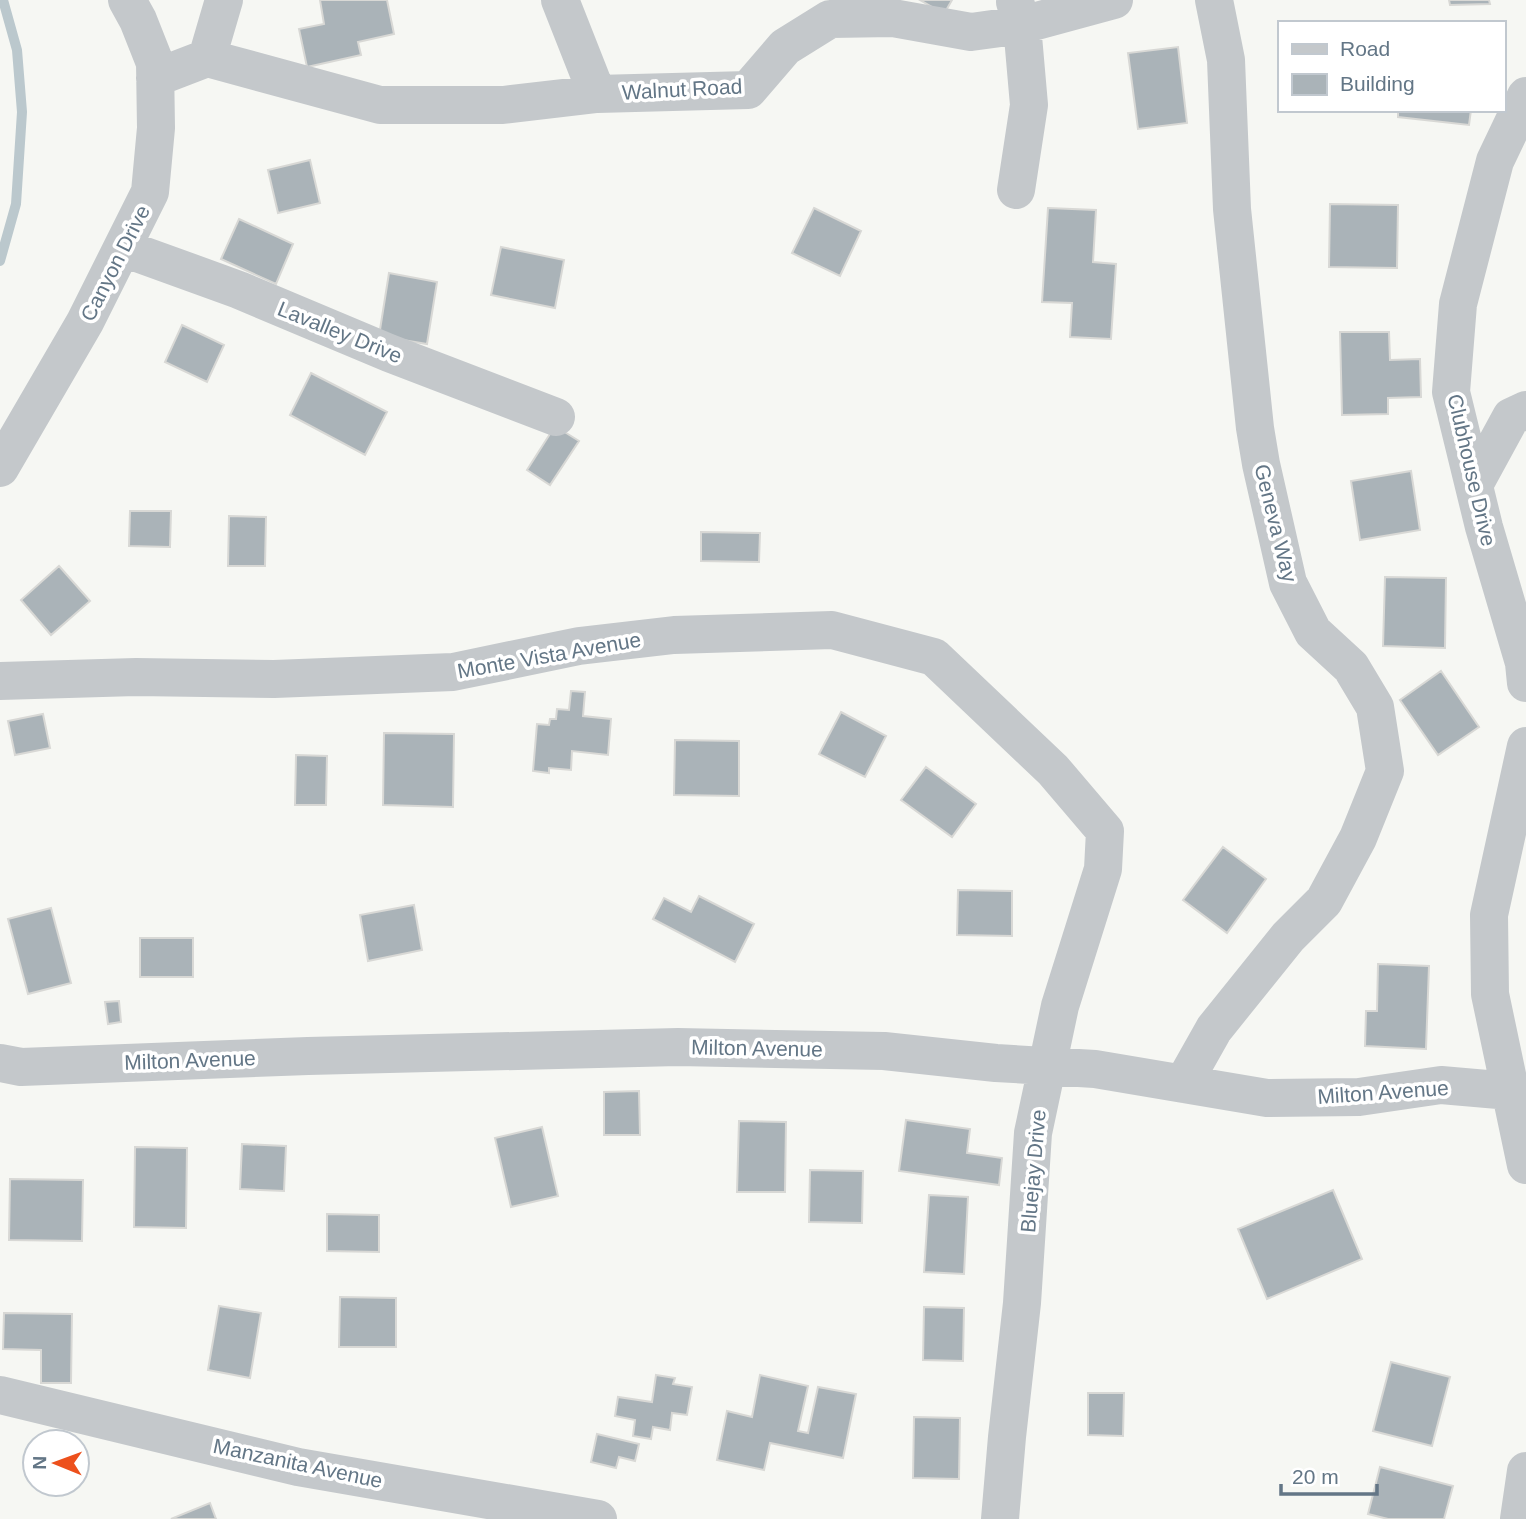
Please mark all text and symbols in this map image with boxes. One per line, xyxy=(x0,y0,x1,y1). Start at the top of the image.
legend xyxy=(1278,21,1505,112)
text: Road xyxy=(1340,37,1390,60)
text: Building xyxy=(1340,72,1415,95)
street label: Walnut Road xyxy=(621,74,743,104)
street label: Canyon Drive xyxy=(76,201,154,325)
street label: Lavalley Drive xyxy=(275,297,405,367)
street label: Clubhouse Drive xyxy=(1443,392,1501,548)
street label: Geneva Way xyxy=(1250,462,1302,585)
street label: Monte Vista Avenue xyxy=(455,628,643,682)
street label: Milton Avenue xyxy=(691,1035,823,1061)
street label: Milton Avenue xyxy=(124,1046,256,1074)
street label: Milton Avenue xyxy=(1317,1076,1449,1108)
street label: Bluejay Drive xyxy=(1016,1108,1050,1234)
north arrow xyxy=(21,1428,91,1498)
street label: Manzanita Avenue xyxy=(211,1434,385,1492)
scale bar xyxy=(1281,1452,1377,1496)
text: N xyxy=(29,1456,50,1470)
text: 20 m xyxy=(1292,1465,1339,1488)

